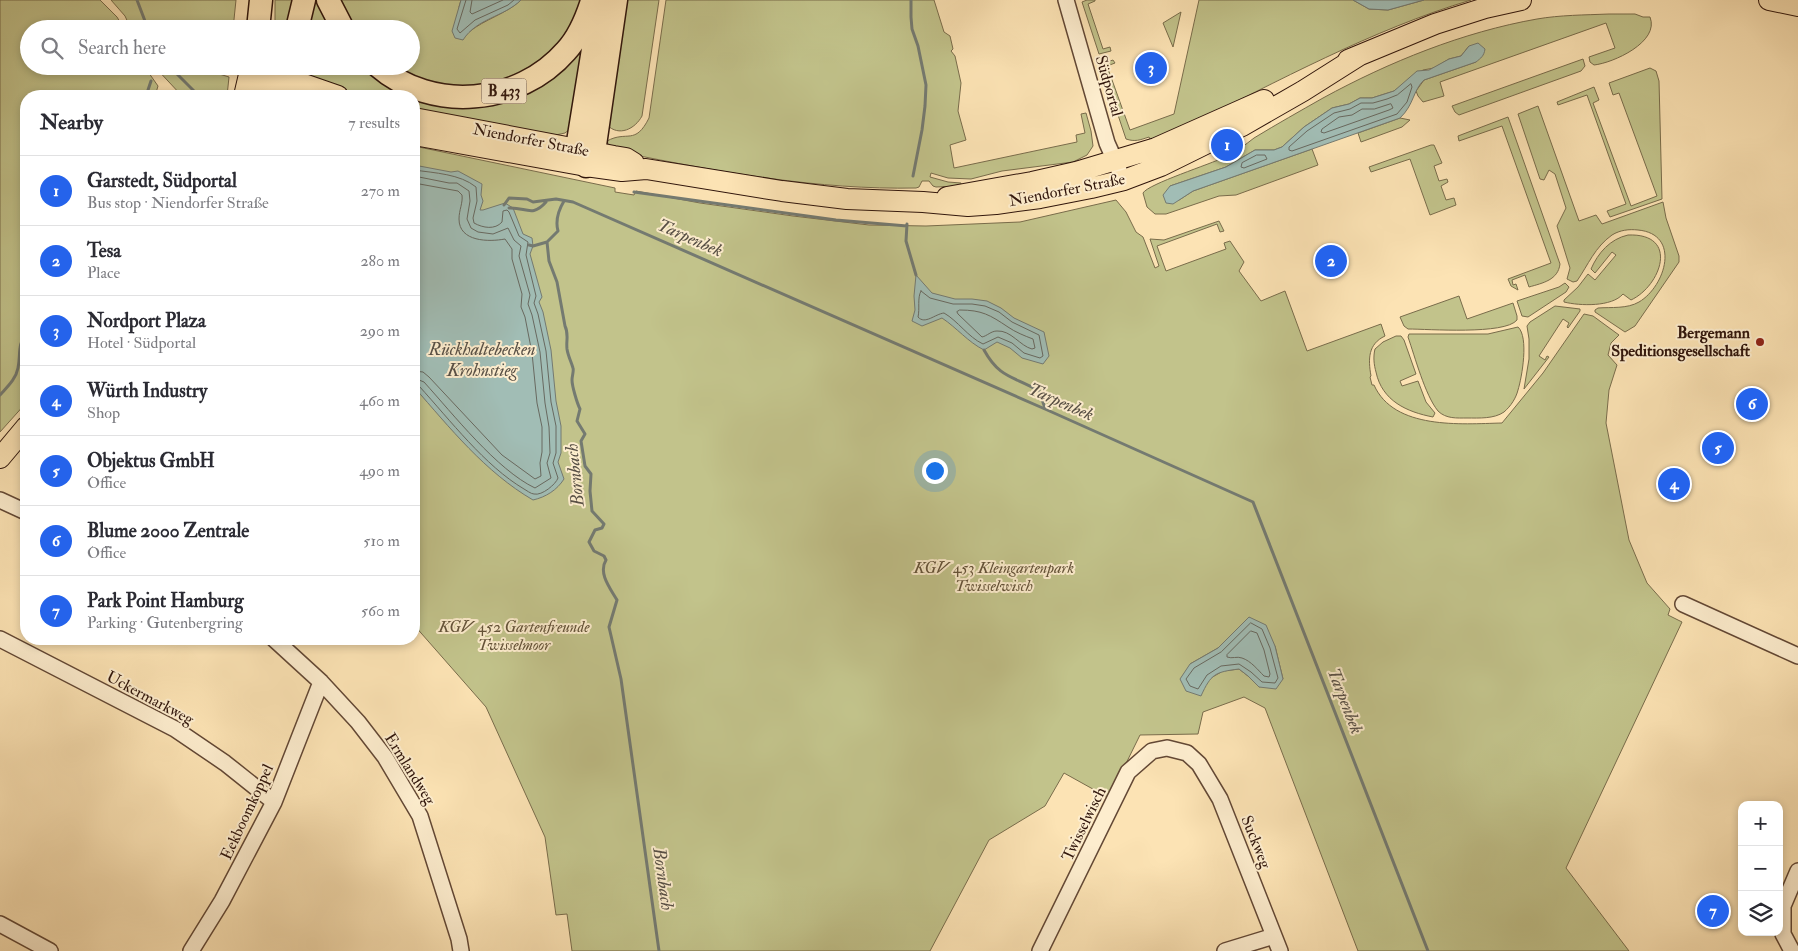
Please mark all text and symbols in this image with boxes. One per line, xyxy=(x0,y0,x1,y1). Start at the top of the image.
search box xyxy=(20,20,420,75)
icon: search xyxy=(38,34,66,62)
text: Search here xyxy=(78,36,166,60)
pin: 3 xyxy=(1135,49,1167,87)
street label: Südportal xyxy=(1090,53,1127,119)
road number: B 433 xyxy=(482,78,526,104)
text: Nearby xyxy=(40,109,103,136)
text: 7 results xyxy=(348,113,400,133)
street label: Niendorfer Straße xyxy=(471,119,591,161)
pin: 1 xyxy=(1211,126,1243,164)
text: Garstedt, Südportal xyxy=(87,169,237,193)
street label: Niendorfer Straße xyxy=(1007,169,1127,211)
text: 1 xyxy=(53,181,59,201)
text: 270 m xyxy=(361,181,400,201)
text: Bus stop · Niendorfer Straße xyxy=(87,193,269,213)
water label: Tarpenbek xyxy=(654,213,726,263)
text: Tesa xyxy=(87,239,121,263)
pin: 2 xyxy=(1315,242,1347,280)
text: 2 xyxy=(52,251,60,271)
text: 280 m xyxy=(360,251,400,271)
text: Place xyxy=(87,263,120,283)
text: Nordport Plaza xyxy=(87,309,206,333)
text: 3 xyxy=(53,321,59,341)
text: 290 m xyxy=(360,321,400,341)
place label: Bergemann Speditionsgesellschaft xyxy=(1611,323,1751,362)
text: Hotel · Südportal xyxy=(87,333,196,353)
marker: Bergemann Speditionsgesellschaft xyxy=(1754,336,1766,348)
water label: Rückhaltebecken Krohnstieg xyxy=(427,338,536,382)
water label: Tarpenbek xyxy=(1025,377,1097,427)
text: Würth Industry xyxy=(87,379,207,403)
pin: 6 xyxy=(1736,385,1768,423)
text: 4 xyxy=(52,391,60,411)
text: 460 m xyxy=(359,391,400,411)
text: Shop xyxy=(87,403,120,423)
pin: 5 xyxy=(1702,429,1734,467)
water label: Bornbach xyxy=(560,442,590,509)
text: Objektus GmbH xyxy=(87,449,215,473)
your location xyxy=(922,458,948,484)
text: 5 xyxy=(52,461,60,481)
text: 490 m xyxy=(359,461,400,481)
pin: 4 xyxy=(1658,465,1690,503)
text: Office xyxy=(87,473,126,493)
text: Blume 2000 Zentrale xyxy=(87,519,249,543)
text: 6 xyxy=(52,531,60,551)
text: 510 m xyxy=(363,531,400,551)
text: Office xyxy=(87,543,126,563)
park label: KGV 453 Kleingartenpark Twisselwisch xyxy=(913,558,1075,596)
text: Park Point Hamburg xyxy=(87,589,244,613)
text: 7 xyxy=(52,601,60,621)
text: 560 m xyxy=(361,601,400,621)
text: Parking · Gutenbergring xyxy=(87,613,243,633)
park label: KGV 452 Gartenfreunde Twisselmoor xyxy=(438,617,590,655)
water label: Tarpenbek xyxy=(1322,665,1368,737)
street label: Uckermarkweg xyxy=(103,667,198,730)
street label: Ermlandweg xyxy=(380,729,441,810)
street label: Eekboomkoppel xyxy=(216,761,279,864)
street label: Twisselwisch xyxy=(1057,783,1111,864)
map controls xyxy=(1738,801,1783,936)
button: + xyxy=(1738,801,1783,846)
street label: Suckweg xyxy=(1236,813,1276,872)
water label: Bornbach xyxy=(647,845,679,912)
button: − xyxy=(1738,846,1783,891)
button: layers xyxy=(1738,891,1783,936)
pin: 7 xyxy=(1697,892,1729,930)

